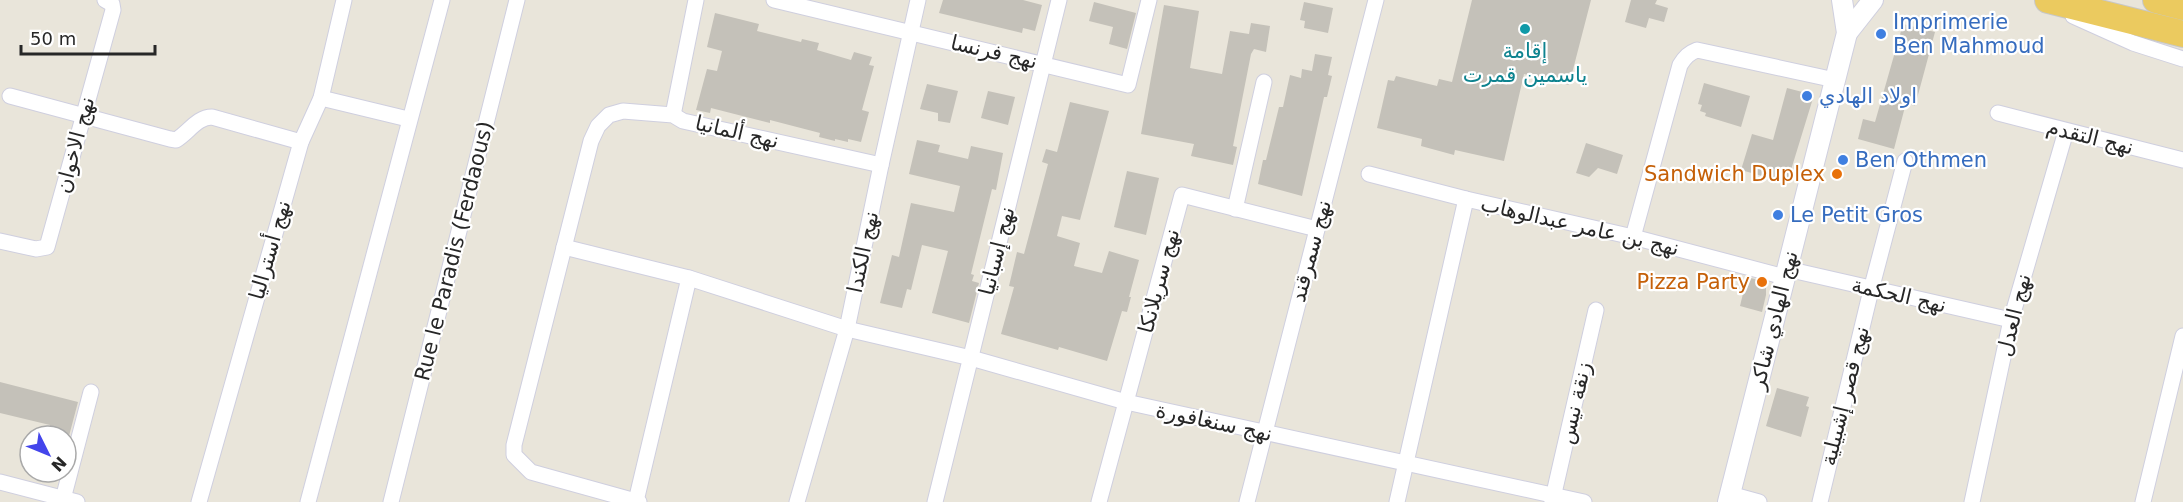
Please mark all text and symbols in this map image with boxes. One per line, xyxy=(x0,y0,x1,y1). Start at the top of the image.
place label: Imprimerie Ben Mahmoud xyxy=(1893,10,2045,58)
scale bar xyxy=(21,18,154,56)
marker: إقامة ياسمين قمرت xyxy=(1518,22,1532,36)
marker: Imprimerie Ben Mahmoud xyxy=(1874,27,1888,41)
text: 50 m xyxy=(30,28,76,49)
street label: نهج فرنسا xyxy=(948,30,1040,74)
place label: إقامة ياسمين قمرت xyxy=(1463,39,1587,87)
place label: اولاد الهادي xyxy=(1819,84,1917,108)
marker: اولاد الهادي xyxy=(1800,89,1814,103)
street label: نهج الاخوان xyxy=(51,94,99,196)
street label: نهج ألمانيا xyxy=(693,109,782,153)
street label: نهج التقدم xyxy=(2044,115,2136,159)
street label: Rue le Paradis (Ferdaous) xyxy=(410,119,498,383)
place label: Ben Othmen xyxy=(1855,148,1987,172)
marker: Ben Othmen xyxy=(1836,153,1850,167)
place label: Sandwich Duplex xyxy=(1644,162,1825,186)
marker: Sandwich Duplex xyxy=(1830,167,1844,181)
street label: نهج بن عامر عبدالوهاب xyxy=(1478,191,1682,261)
street label: نهج أستراليا xyxy=(242,197,296,302)
street label: نهج سمرقند xyxy=(1286,197,1336,305)
place label: Le Petit Gros xyxy=(1790,203,1923,227)
street label: نهج إسبانيا xyxy=(974,204,1021,298)
marker: Le Petit Gros xyxy=(1771,208,1785,222)
street label: نهج الكندا xyxy=(843,209,883,295)
street label: نهج سريلانكا xyxy=(1134,226,1184,336)
street label: نهج الهادي شاكر xyxy=(1745,248,1803,393)
place label: Pizza Party xyxy=(1636,270,1750,294)
street label: نهج العدل xyxy=(1992,271,2036,359)
street label: نهج الحكمة xyxy=(1849,272,1949,318)
marker: Pizza Party xyxy=(1755,275,1769,289)
street label: نهج قصر إشبيلية xyxy=(1816,324,1875,468)
street label: زنقة نيس xyxy=(1554,360,1596,446)
street label: نهج سنغافورة xyxy=(1154,398,1274,446)
north arrow xyxy=(18,424,78,484)
text: N xyxy=(47,453,70,475)

